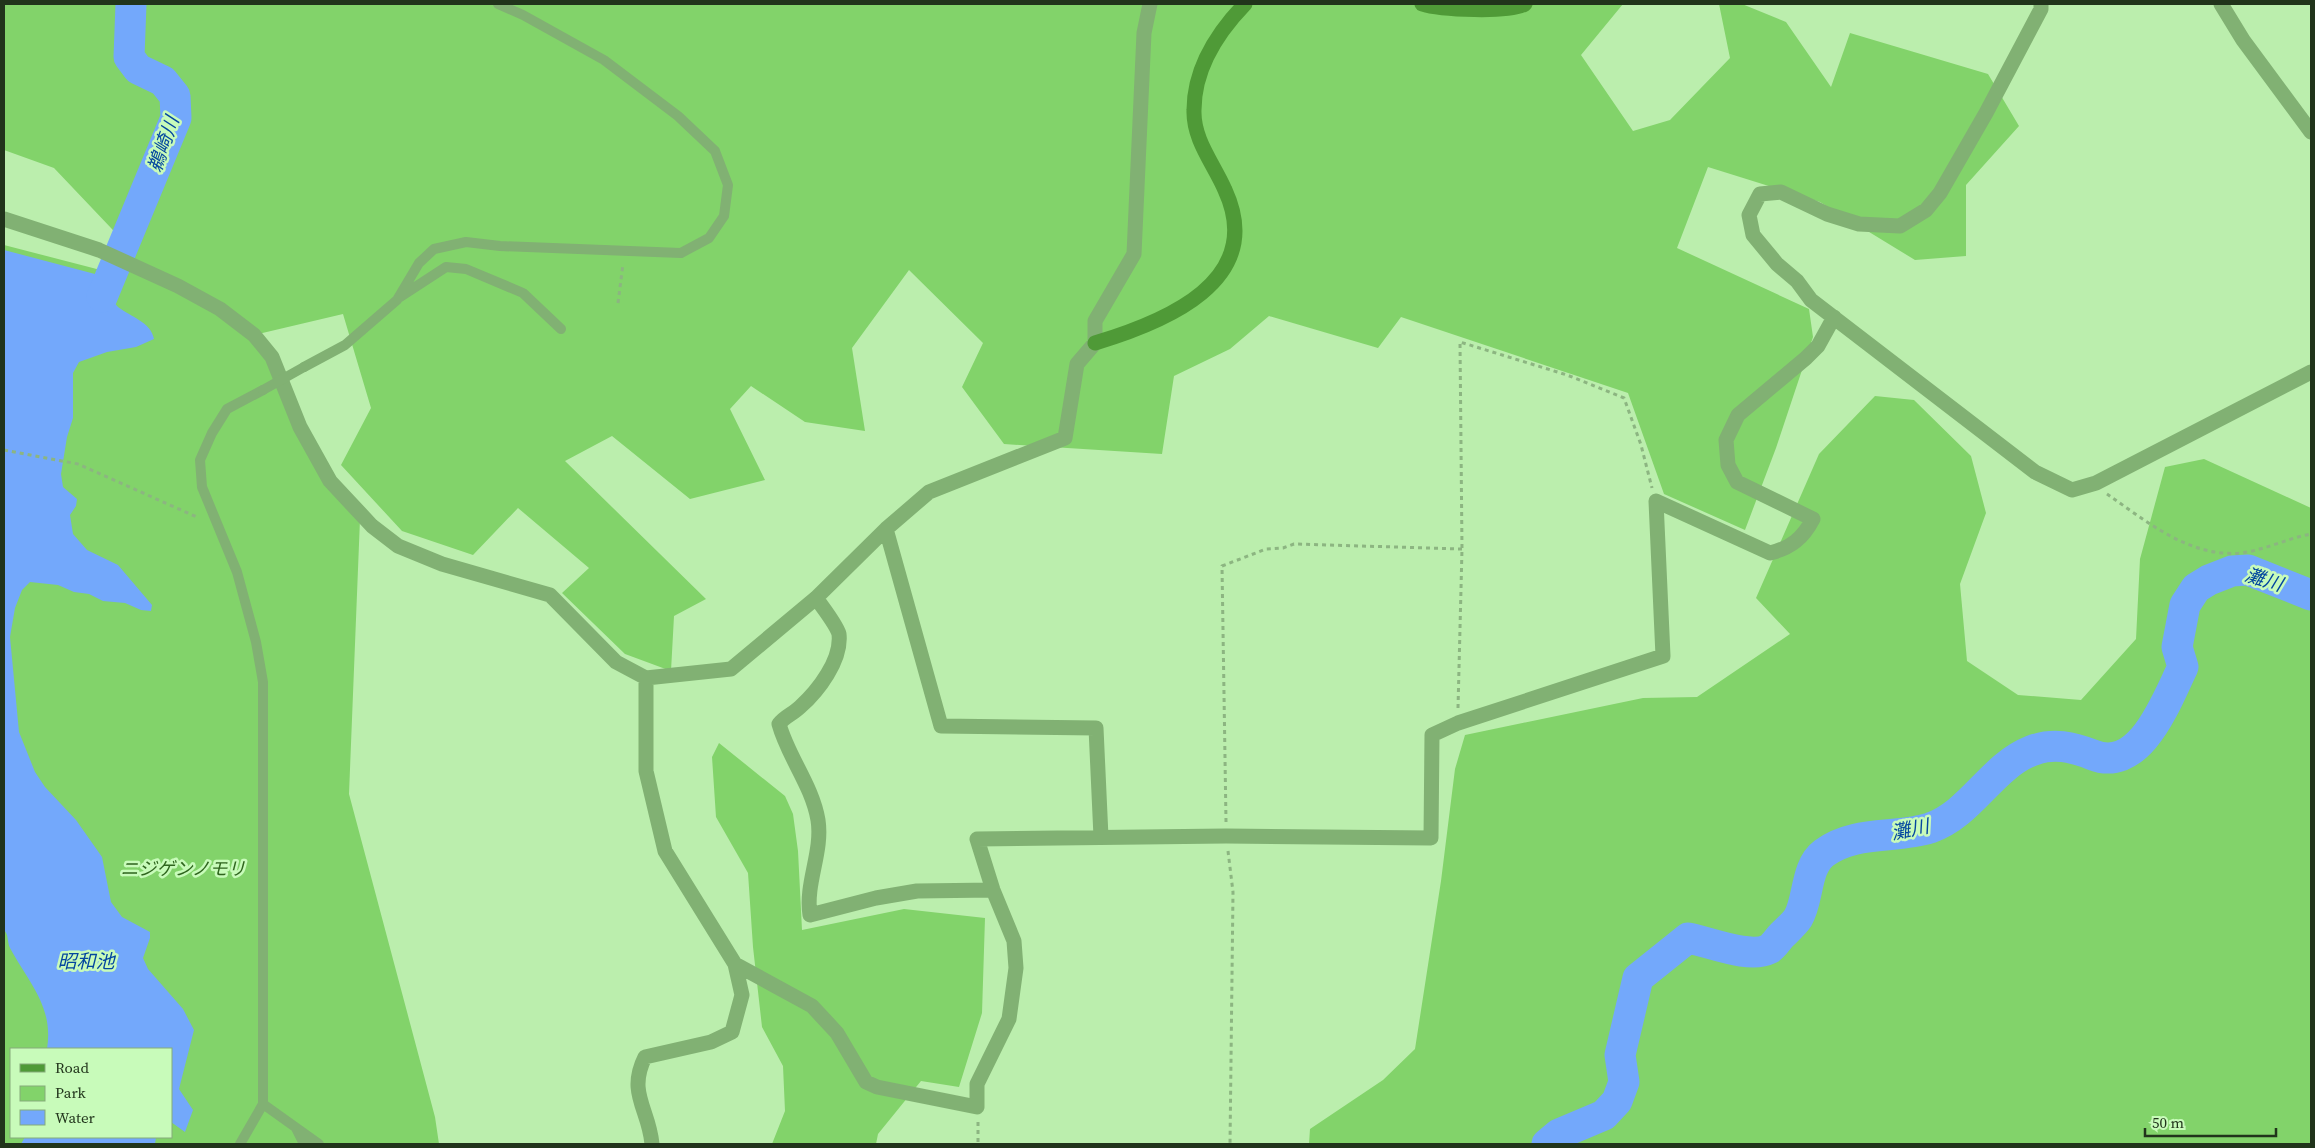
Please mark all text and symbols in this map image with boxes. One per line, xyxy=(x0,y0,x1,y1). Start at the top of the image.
water label: 鵜崎川 xyxy=(141,111,185,175)
water label: 灘川 xyxy=(2242,561,2288,598)
water label: 灘川 xyxy=(1889,812,1933,845)
park label: ニジゲンノモリ xyxy=(120,856,246,881)
water label: 昭和池 xyxy=(57,948,116,974)
legend xyxy=(10,1048,172,1138)
text: Road xyxy=(55,1057,89,1078)
text: Park xyxy=(55,1082,87,1103)
scale bar xyxy=(2145,1106,2276,1138)
text: Water xyxy=(55,1107,96,1128)
text: 50 m xyxy=(2152,1112,2184,1133)

